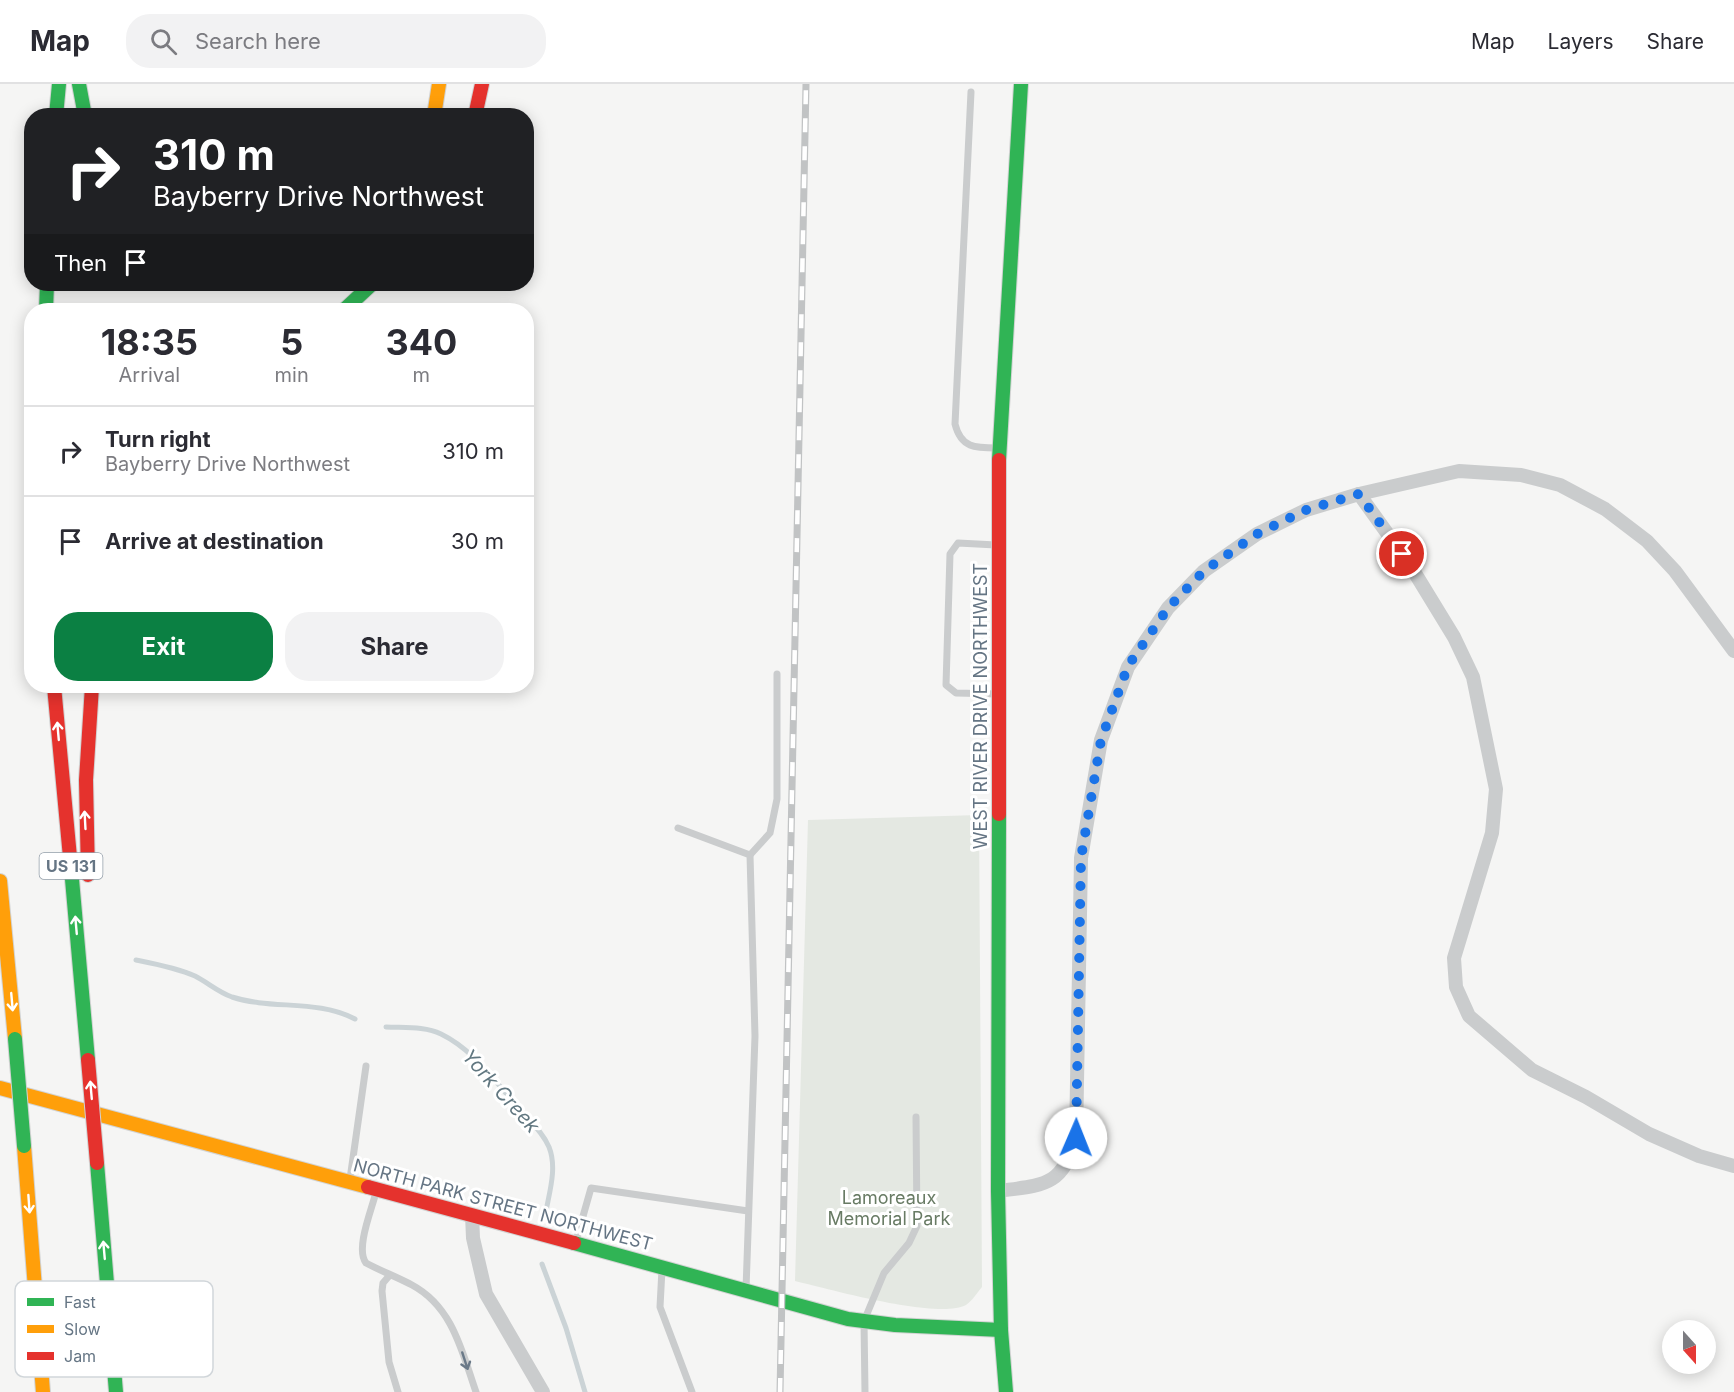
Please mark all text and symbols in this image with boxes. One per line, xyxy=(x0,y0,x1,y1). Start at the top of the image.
search box xyxy=(126,14,546,68)
text: Map xyxy=(30,24,90,58)
icon: search xyxy=(147,25,180,58)
text: Search here xyxy=(195,28,321,54)
text: Map xyxy=(1471,29,1515,54)
text: Layers xyxy=(1548,29,1614,54)
text: Share xyxy=(1647,29,1704,54)
text: 310 m xyxy=(153,129,275,180)
icon: right xyxy=(54,132,132,210)
text: Bayberry Drive Northwest xyxy=(153,180,484,213)
icon: arrive xyxy=(119,246,152,279)
text: Then xyxy=(54,250,107,276)
text: 18:35 xyxy=(101,320,198,364)
text: 5 xyxy=(280,320,303,364)
text: 340 xyxy=(385,320,457,364)
text: Arrival xyxy=(119,363,180,387)
text: min xyxy=(275,363,309,387)
text: m xyxy=(413,363,430,387)
text: Turn right xyxy=(105,426,211,452)
icon: right xyxy=(54,435,87,468)
text: 310 m xyxy=(442,438,504,464)
text: Bayberry Drive Northwest xyxy=(105,452,350,476)
icon: arrive xyxy=(54,525,87,558)
text: Arrive at destination xyxy=(105,528,324,554)
text: 30 m xyxy=(451,528,504,554)
pin xyxy=(1376,528,1427,579)
icon: arrive xyxy=(1385,537,1418,570)
street label: WEST RIVER DRIVE NORTHWEST xyxy=(970,563,991,849)
button: Exit xyxy=(54,612,273,681)
button: Share xyxy=(285,612,504,681)
one-way arrow xyxy=(52,722,63,742)
one-way arrow xyxy=(80,810,91,830)
road number: US 131 xyxy=(40,853,103,879)
one-way arrow xyxy=(70,916,81,936)
one-way arrow xyxy=(7,991,18,1011)
water label: York Creek xyxy=(457,1044,545,1139)
one-way arrow xyxy=(85,1081,96,1101)
position arrow xyxy=(1044,1106,1108,1170)
street label: NORTH PARK STREET NORTHWEST xyxy=(351,1154,655,1255)
park label: Lamoreaux Memorial Park xyxy=(828,1187,951,1229)
one-way arrow xyxy=(24,1193,35,1213)
one-way arrow xyxy=(98,1241,109,1260)
legend xyxy=(15,1281,213,1377)
text: Fast xyxy=(64,1292,96,1312)
text: Slow xyxy=(64,1319,101,1339)
north arrow xyxy=(1662,1320,1716,1374)
map controls xyxy=(1662,1320,1716,1374)
text: Jam xyxy=(64,1346,96,1366)
one-way arrow xyxy=(461,1352,472,1370)

